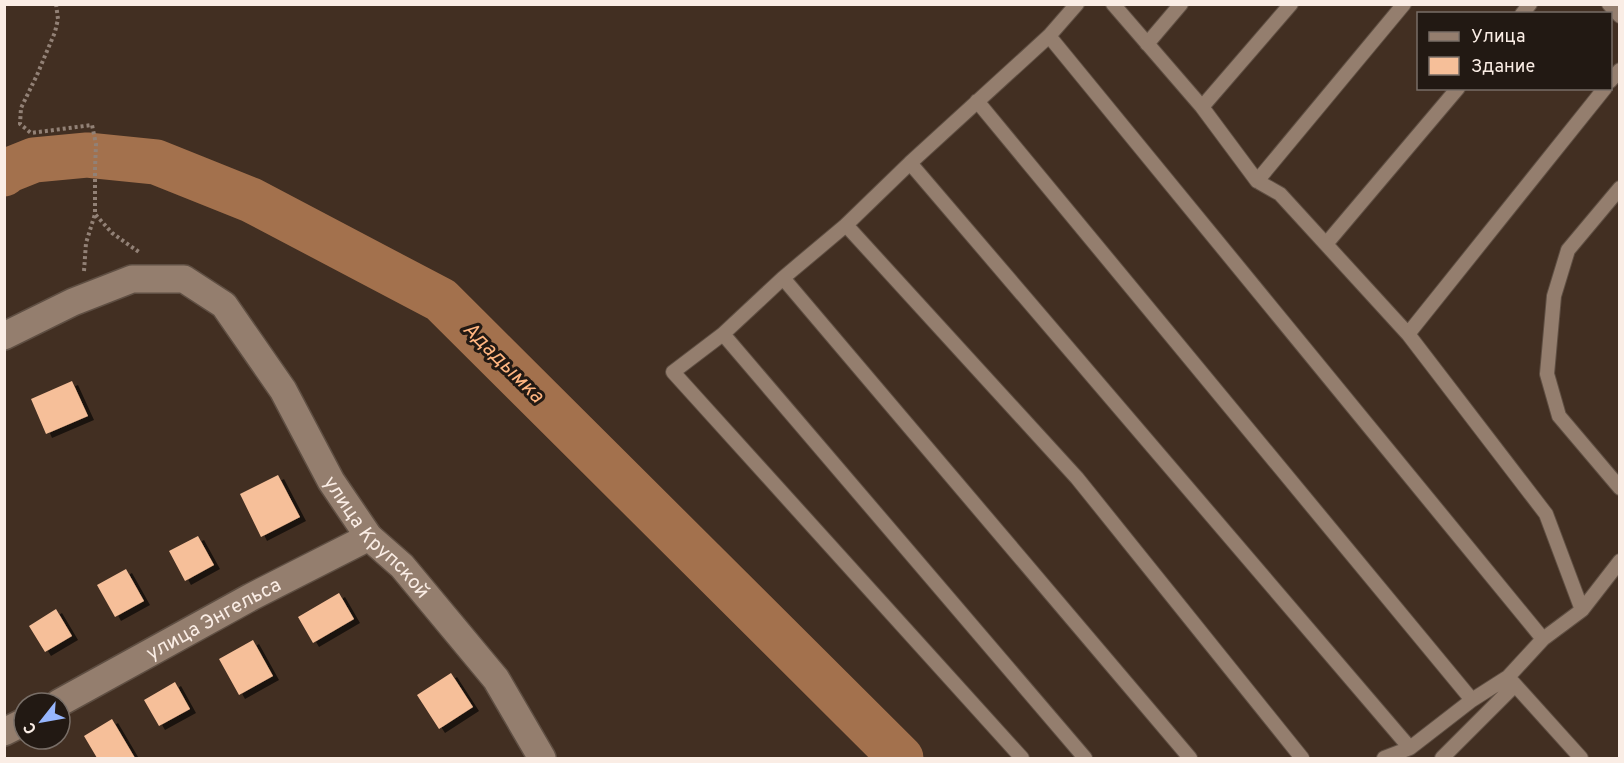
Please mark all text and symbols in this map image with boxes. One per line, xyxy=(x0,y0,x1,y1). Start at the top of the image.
legend xyxy=(1417,12,1612,90)
text: Улица xyxy=(1471,26,1525,49)
text: Здание xyxy=(1471,56,1535,79)
water label: Ададымка xyxy=(456,317,550,410)
street label: улица Крупской xyxy=(316,471,435,605)
street label: улица Энгельса xyxy=(142,573,286,667)
north arrow xyxy=(12,691,72,751)
text: С xyxy=(20,718,42,737)

